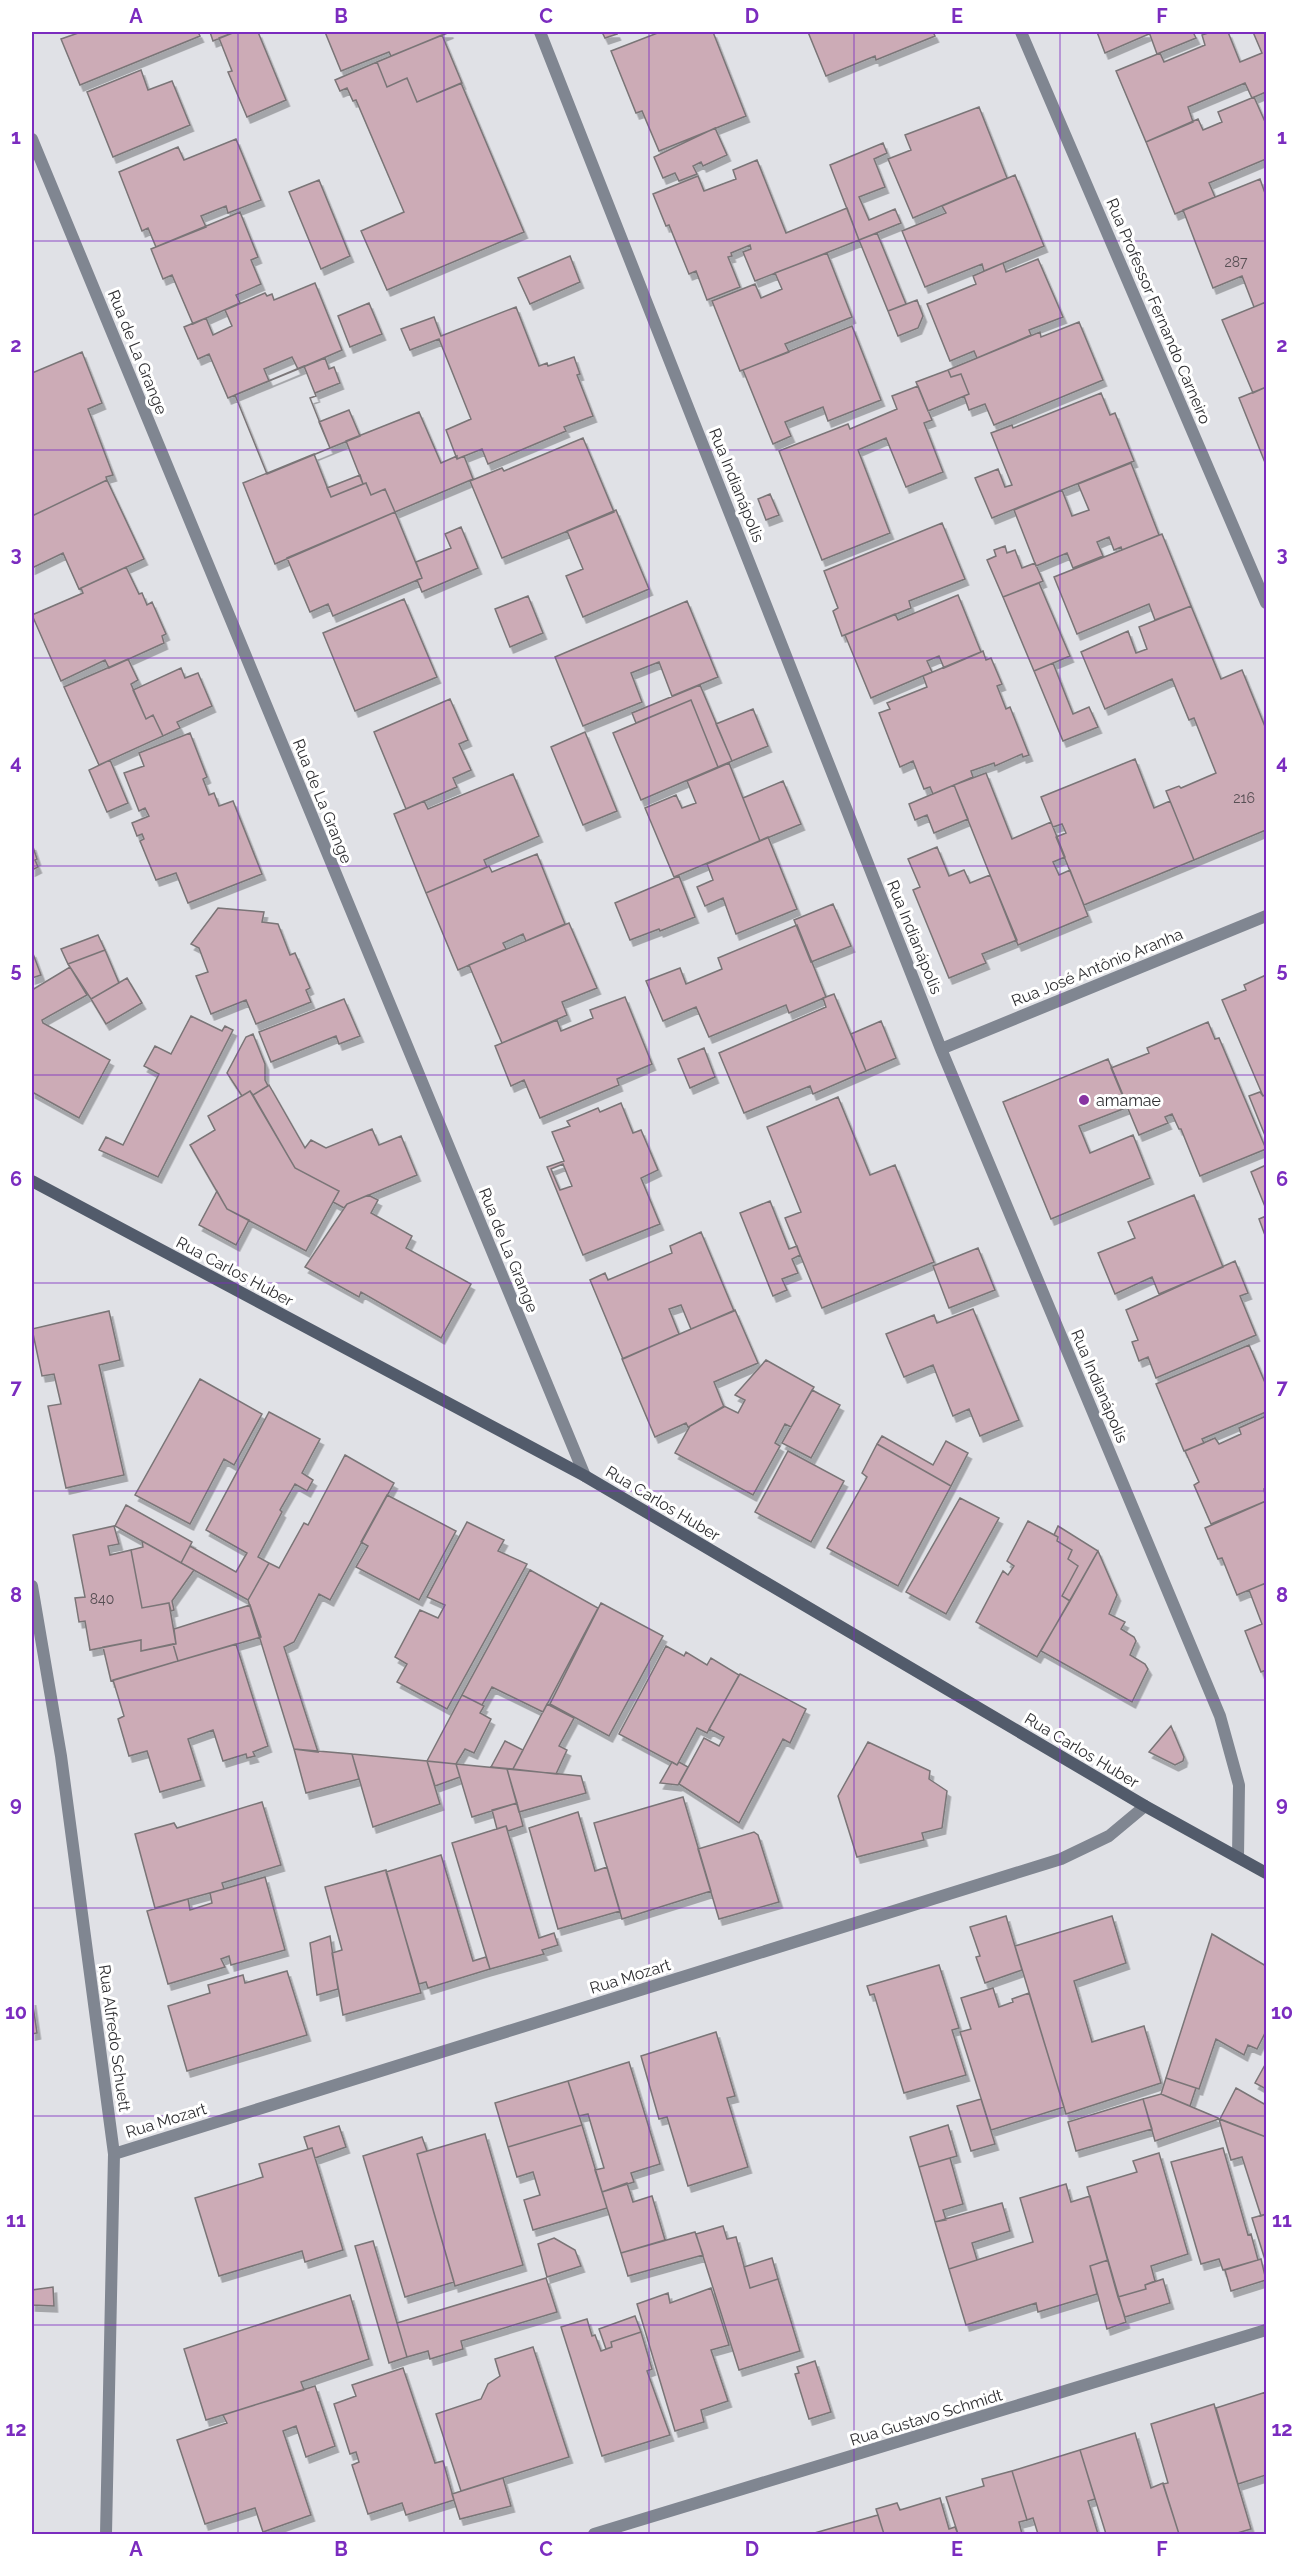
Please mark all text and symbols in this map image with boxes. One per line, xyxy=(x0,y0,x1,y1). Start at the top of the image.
text: A xyxy=(129,4,143,28)
text: B xyxy=(334,4,348,28)
text: C xyxy=(539,4,553,28)
text: D xyxy=(745,4,759,28)
text: E xyxy=(951,4,963,28)
text: F xyxy=(1156,4,1168,28)
text: 1 xyxy=(11,125,21,149)
text: 1 xyxy=(1277,125,1287,149)
street label: Rua Professor Fernando Carneiro xyxy=(1102,196,1215,427)
house number: 287 xyxy=(1224,254,1248,270)
street label: Rua de La Grange xyxy=(104,287,171,417)
text: 2 xyxy=(10,333,22,357)
text: 2 xyxy=(1276,333,1288,357)
street label: Rua Indianápolis xyxy=(705,425,768,545)
text: 3 xyxy=(10,542,22,566)
text: 3 xyxy=(1276,542,1288,566)
street label: Rua de La Grange xyxy=(289,736,356,866)
text: 4 xyxy=(10,750,22,774)
text: 4 xyxy=(1276,750,1288,774)
house number: 216 xyxy=(1233,790,1255,806)
street label: Rua Indianápolis xyxy=(883,877,946,997)
street label: Rua José Antônio Aranha xyxy=(1009,924,1186,1011)
text: 5 xyxy=(10,958,22,982)
text: 5 xyxy=(1276,958,1288,982)
place label: amamae xyxy=(1096,1091,1161,1110)
marker: amamae xyxy=(1077,1093,1091,1107)
text: 6 xyxy=(10,1167,22,1191)
text: 6 xyxy=(1276,1167,1288,1191)
street label: Rua de La Grange xyxy=(475,1185,542,1315)
street label: Rua Carlos Huber xyxy=(173,1233,297,1310)
street label: Rua Indianápolis xyxy=(1067,1327,1132,1446)
text: 7 xyxy=(10,1375,22,1399)
text: 7 xyxy=(1276,1375,1288,1399)
street label: Rua Carlos Huber xyxy=(602,1462,724,1545)
text: 8 xyxy=(10,1583,22,1607)
text: 8 xyxy=(1276,1583,1288,1607)
house number: 840 xyxy=(90,1591,114,1607)
street label: Rua Carlos Huber xyxy=(1021,1709,1143,1792)
text: 9 xyxy=(10,1792,22,1816)
text: 9 xyxy=(1276,1792,1288,1816)
street label: Rua Mozart xyxy=(587,1955,673,1998)
street label: Rua Alfredo Schuett xyxy=(95,1963,134,2113)
text: 10 xyxy=(5,2000,27,2024)
text: 10 xyxy=(1271,2000,1293,2024)
street label: Rua Mozart xyxy=(123,2099,209,2142)
text: 11 xyxy=(6,2208,26,2232)
text: 11 xyxy=(1272,2208,1292,2232)
street label: Rua Gustavo Schmidt xyxy=(848,2385,1005,2450)
text: 12 xyxy=(5,2417,27,2441)
text: 12 xyxy=(1271,2417,1293,2441)
text: A xyxy=(129,2537,143,2561)
text: B xyxy=(334,2537,348,2561)
text: C xyxy=(539,2537,553,2561)
text: D xyxy=(745,2537,759,2561)
text: E xyxy=(951,2537,963,2561)
text: F xyxy=(1156,2537,1168,2561)

